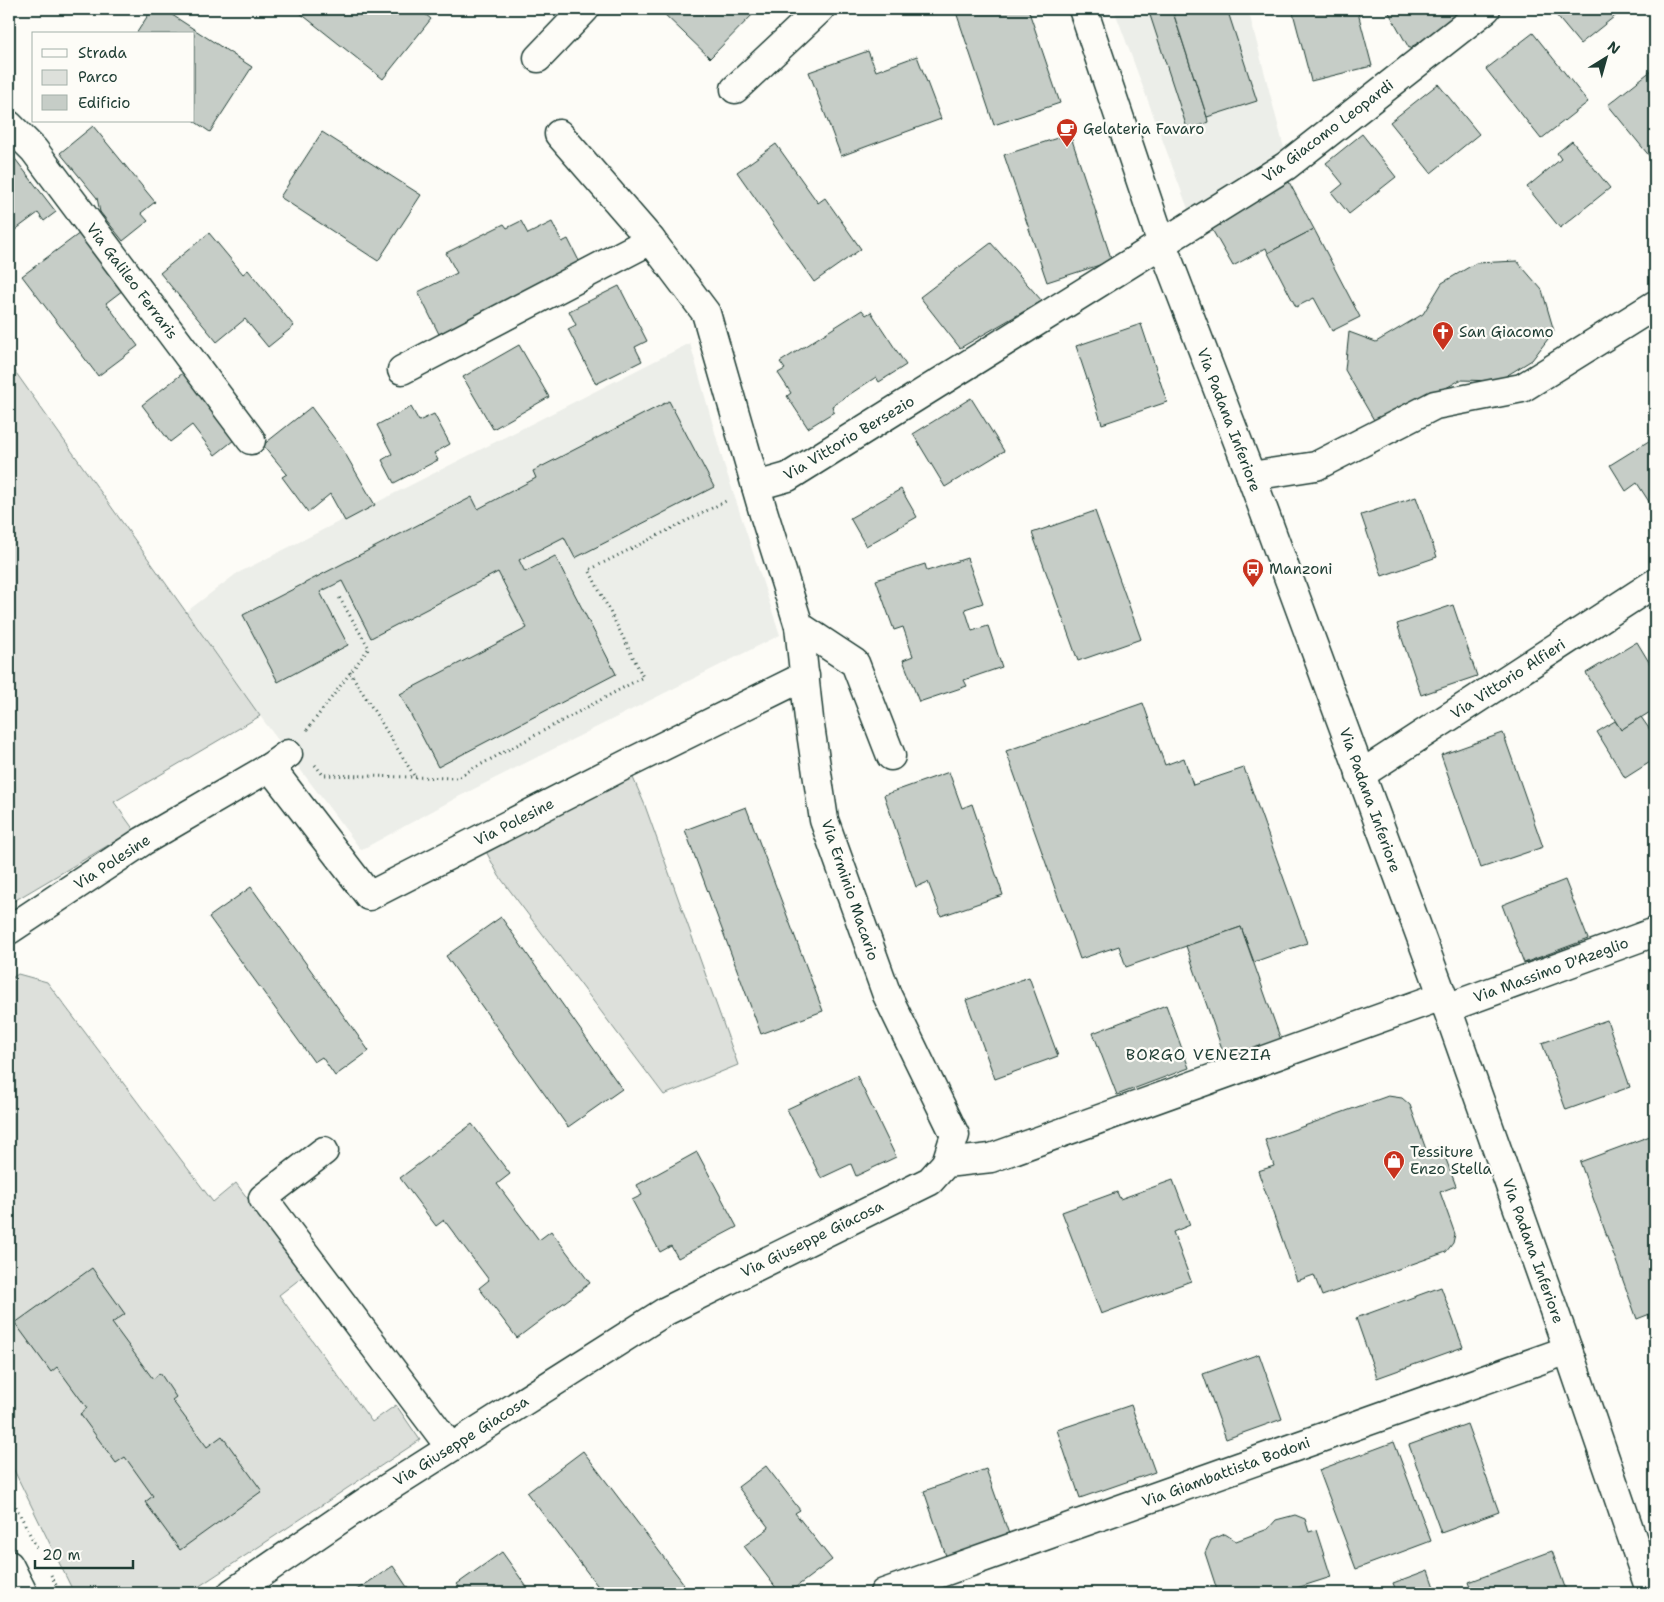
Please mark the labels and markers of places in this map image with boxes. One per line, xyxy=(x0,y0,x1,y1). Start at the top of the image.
cafe icon: Gelateria Favaro xyxy=(1055,117,1079,148)
place label: Gelateria Favaro xyxy=(1083,119,1204,139)
church icon: San Giacomo xyxy=(1431,320,1455,351)
place label: San Giacomo xyxy=(1459,322,1554,342)
bus stop icon: Manzoni xyxy=(1241,557,1265,588)
place label: Manzoni xyxy=(1269,559,1333,579)
place label: Tessiture Enzo Stella xyxy=(1410,1142,1492,1179)
shop icon: Tessiture Enzo Stella xyxy=(1382,1149,1406,1180)

